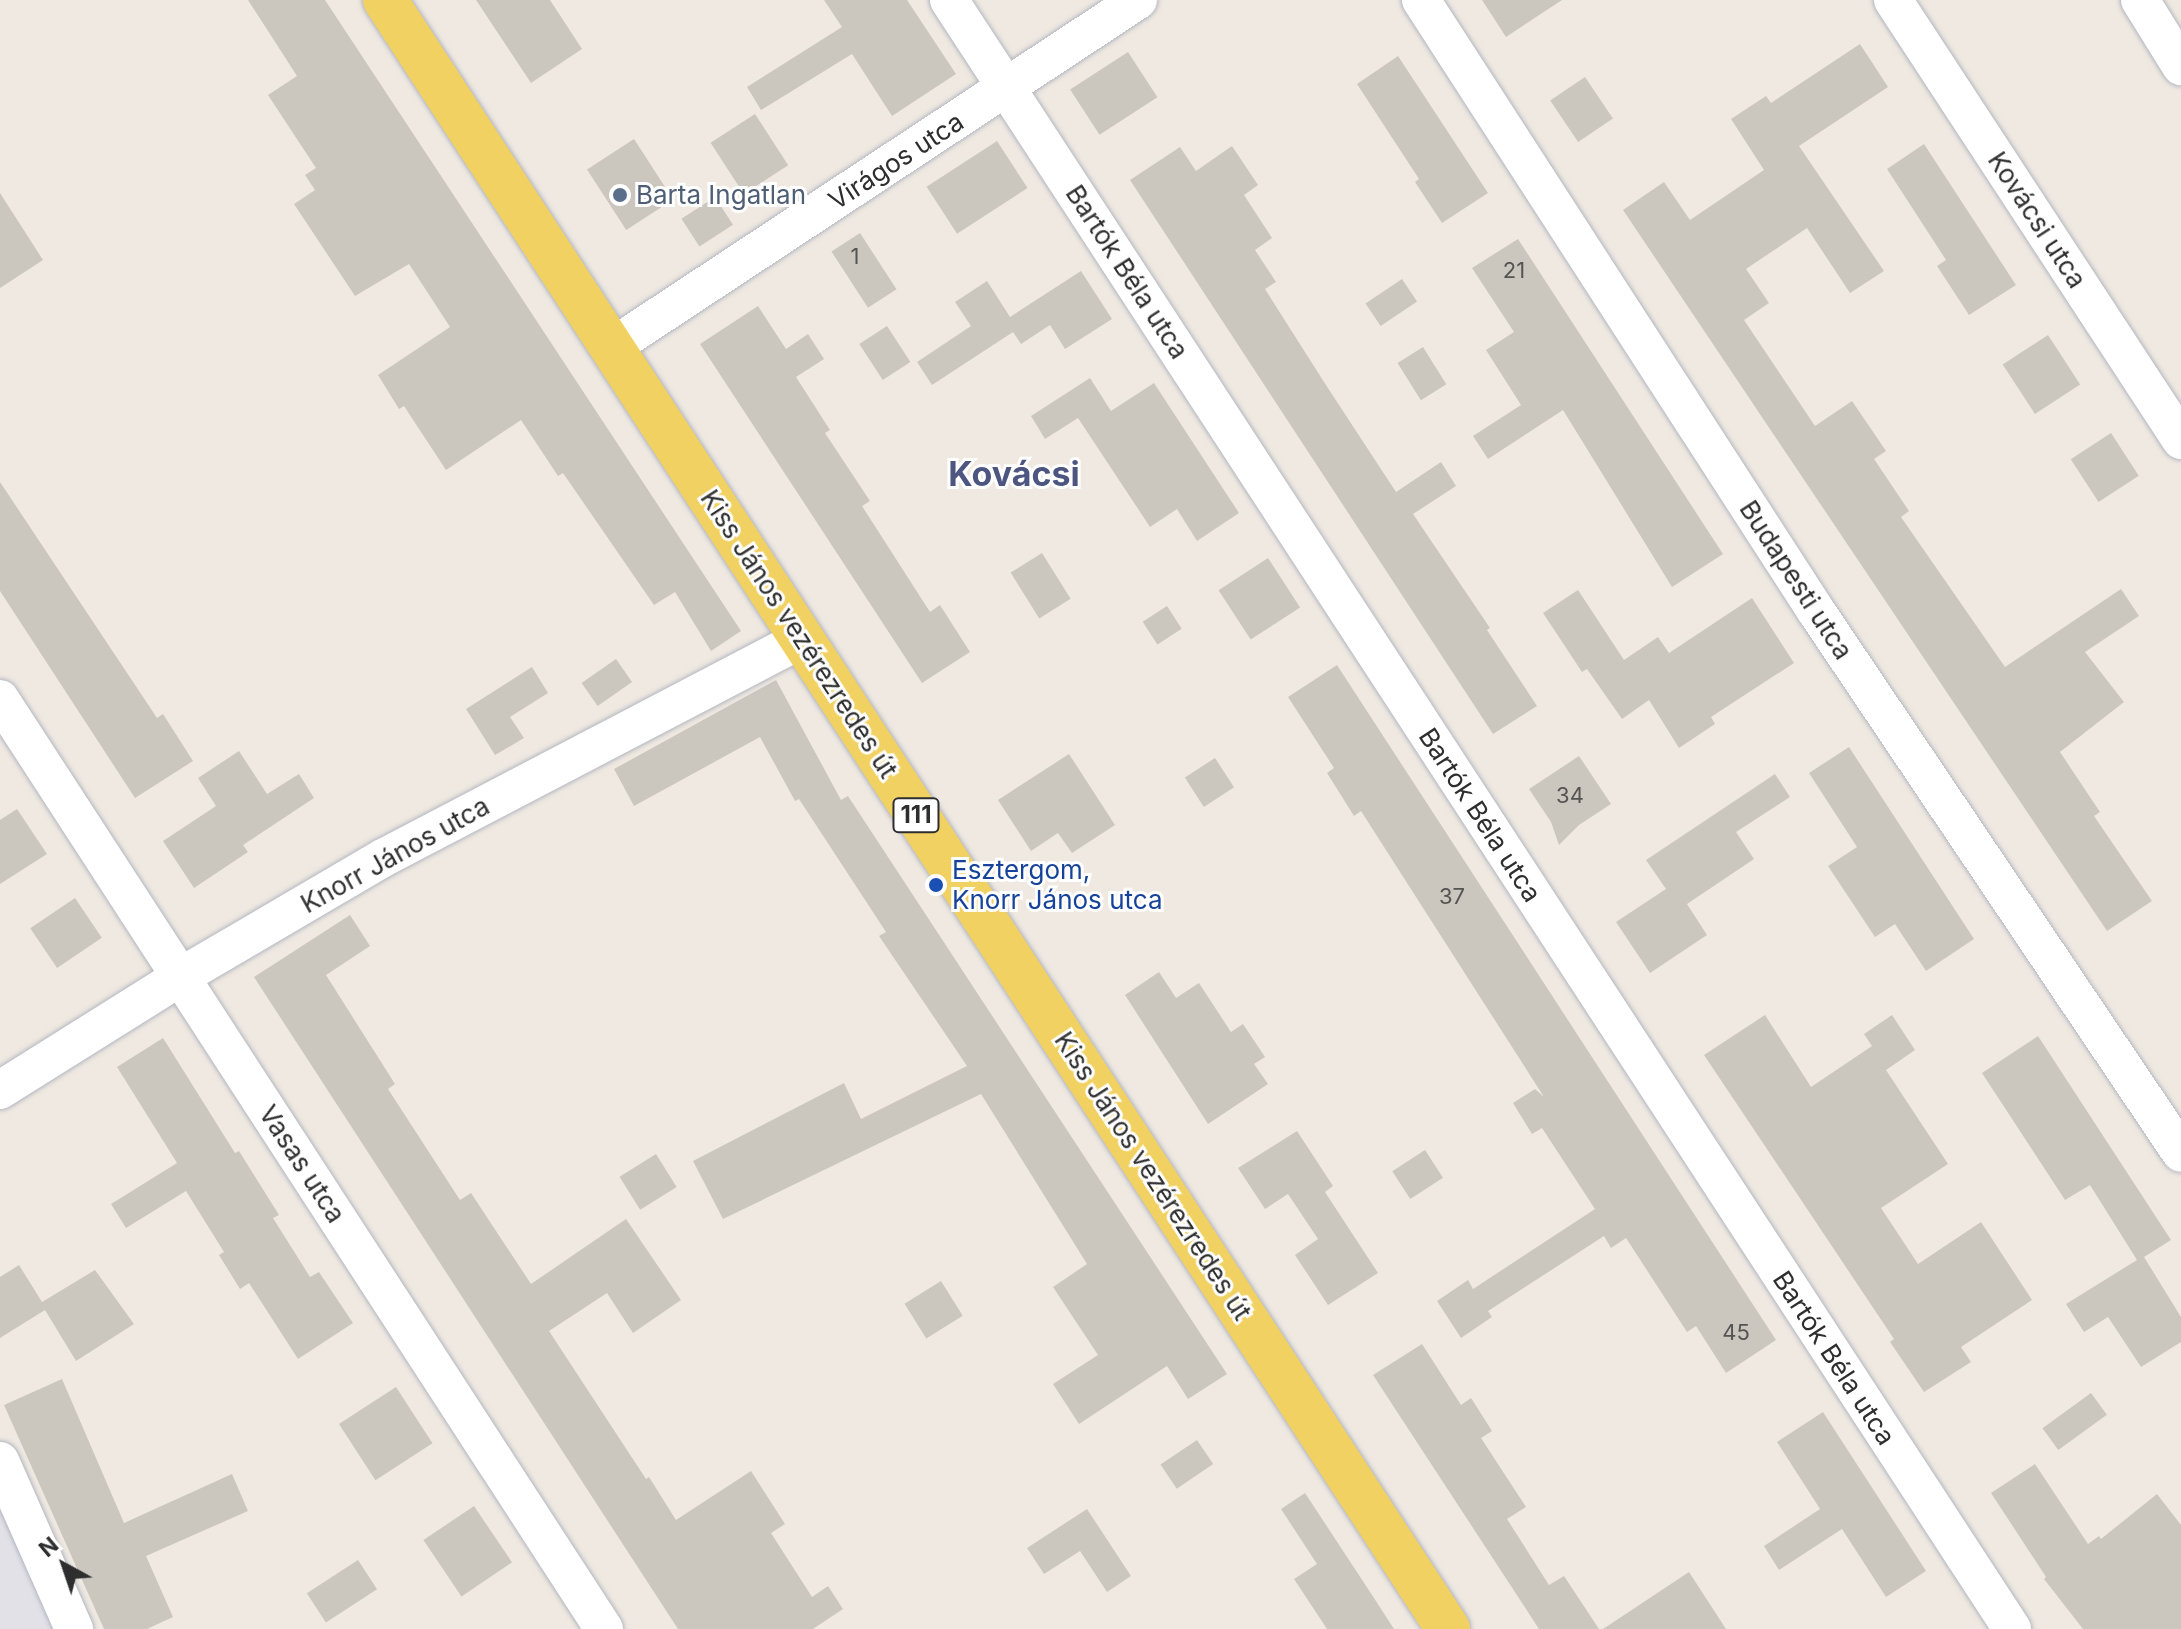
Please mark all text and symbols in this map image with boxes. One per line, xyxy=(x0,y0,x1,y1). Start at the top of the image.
street label: Virágos utca xyxy=(823,106,969,216)
street label: Kovácsi utca xyxy=(1981,146,2093,294)
place label: Barta Ingatlan xyxy=(636,179,806,211)
street label: Bartók Béla utca xyxy=(1059,179,1195,365)
marker: Barta Ingatlan xyxy=(611,186,629,204)
house number: 1 xyxy=(851,244,859,270)
house number: 21 xyxy=(1503,258,1525,284)
district label: Kovácsi xyxy=(948,454,1080,494)
street label: Kiss János vezérezredes út xyxy=(694,484,904,784)
street label: Budapesti utca xyxy=(1733,495,1859,665)
street label: Bartók Béla utca xyxy=(1412,722,1548,908)
house number: 34 xyxy=(1556,783,1584,809)
street label: Knorr János utca xyxy=(295,790,495,920)
road number: 111 xyxy=(892,795,940,835)
place label: Esztergom, Knorr János utca xyxy=(952,854,1162,916)
marker: Esztergom, Knorr János utca xyxy=(927,876,945,894)
house number: 37 xyxy=(1439,884,1465,910)
street label: Kiss János vezérezredes út xyxy=(1048,1026,1258,1326)
street label: Vasas utca xyxy=(252,1099,352,1229)
street label: Bartók Béla utca xyxy=(1766,1265,1902,1451)
house number: 45 xyxy=(1722,1320,1750,1346)
north arrow xyxy=(24,1525,104,1605)
text: N xyxy=(34,1531,63,1562)

